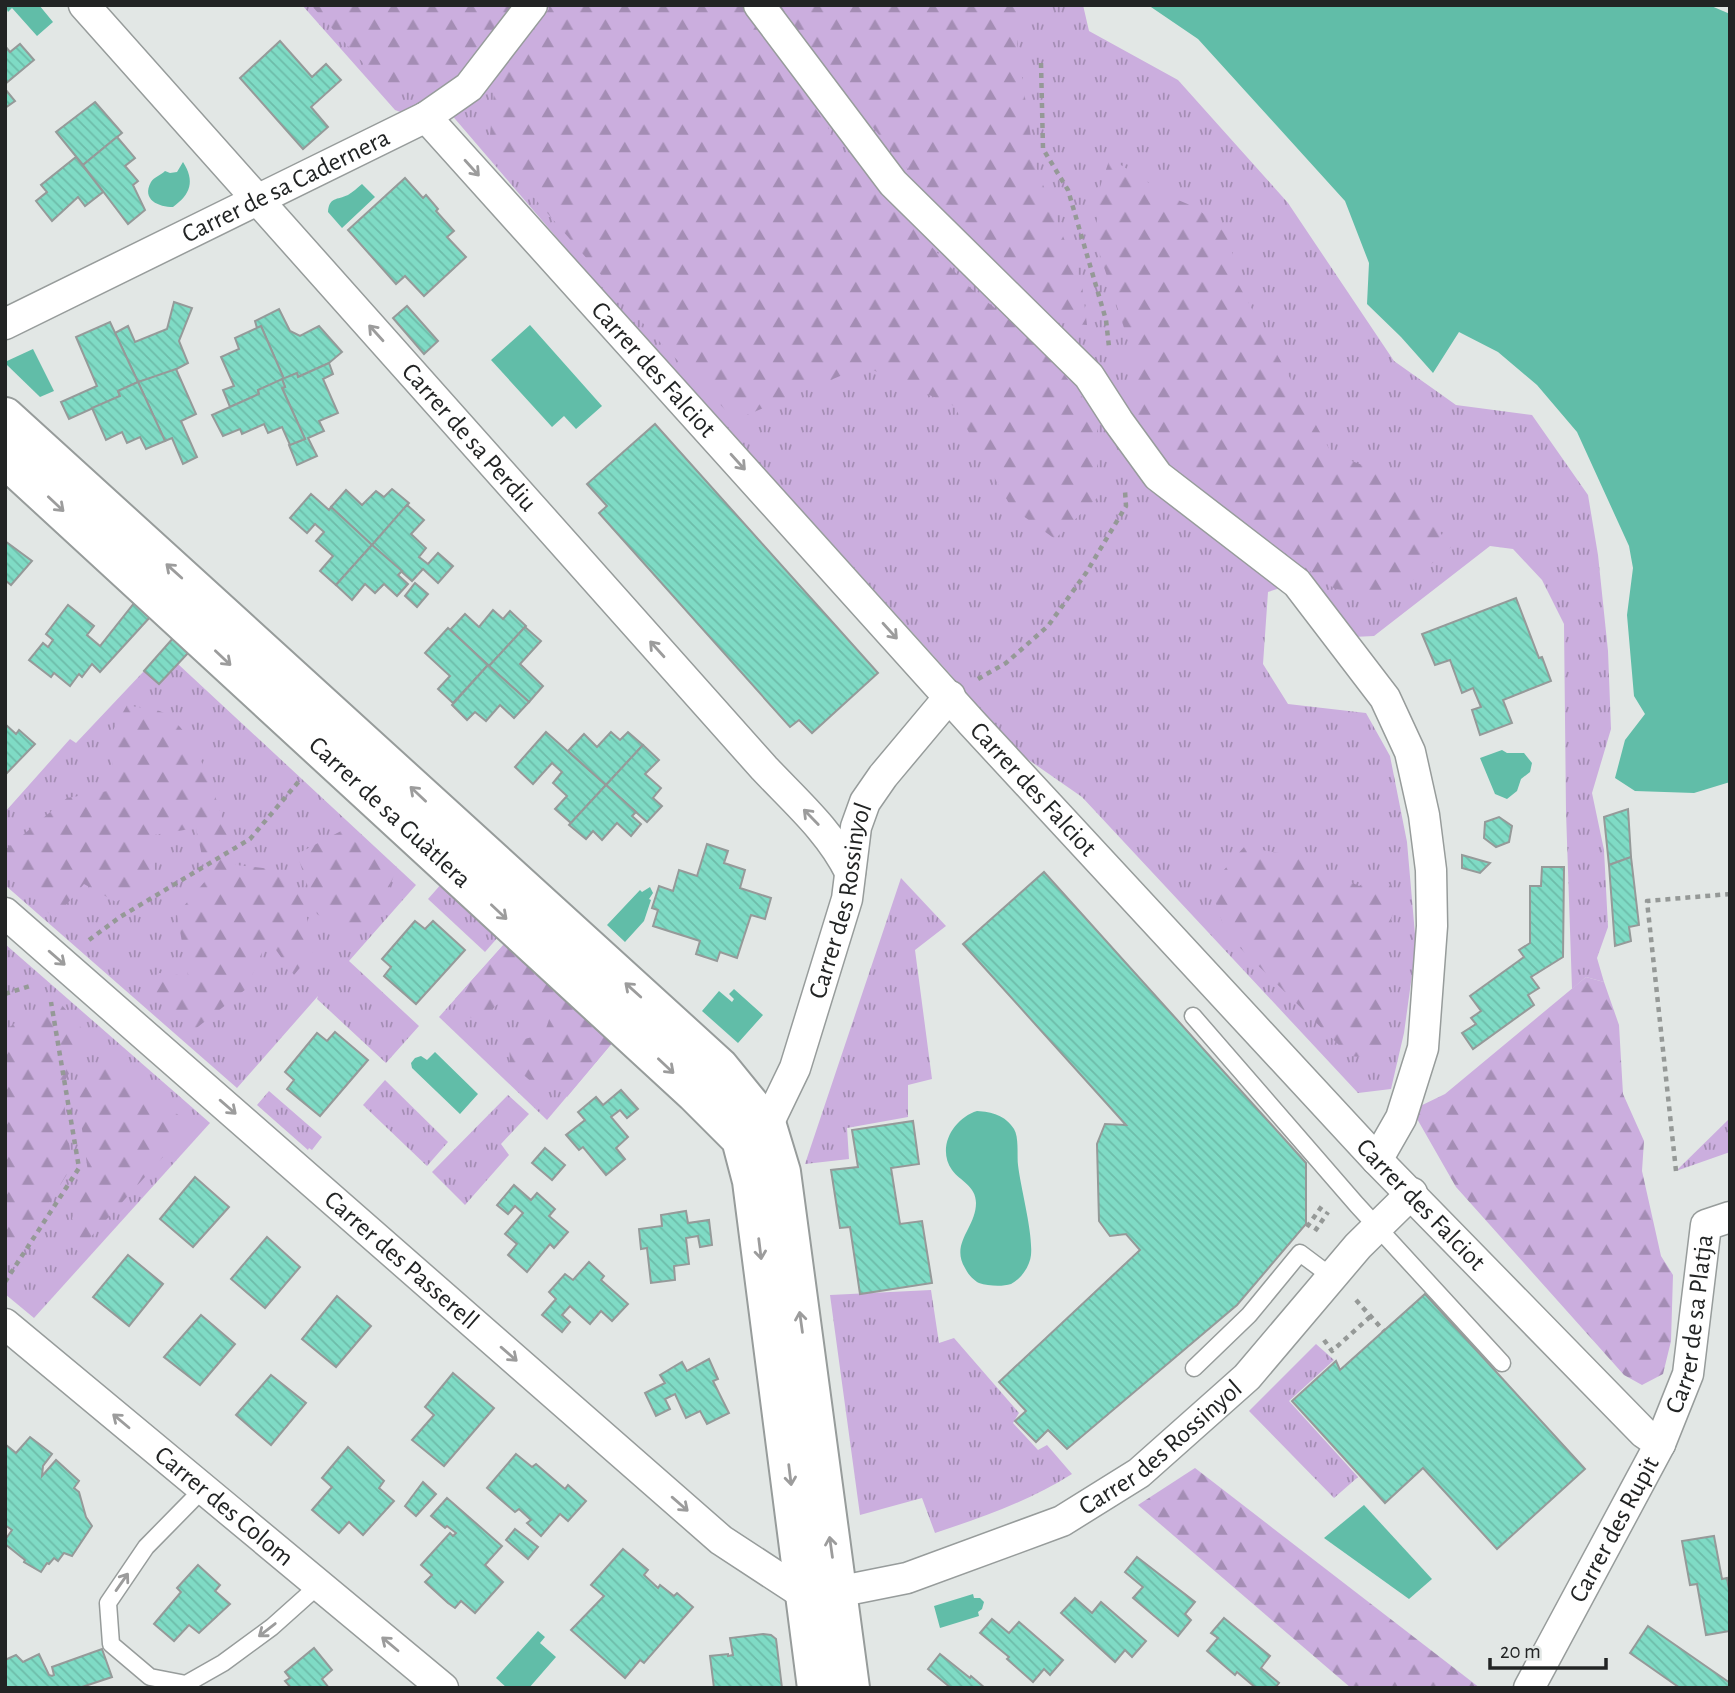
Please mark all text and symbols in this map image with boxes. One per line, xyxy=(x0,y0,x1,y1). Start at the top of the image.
street label: Carrer de sa Cadernera xyxy=(178,124,394,248)
one-way arrow xyxy=(464,159,480,177)
street label: Carrer des Falciot xyxy=(586,297,721,442)
one-way arrow xyxy=(368,324,384,342)
street label: Carrer de sa Perdiu xyxy=(397,358,542,516)
one-way arrow xyxy=(730,453,746,471)
one-way arrow xyxy=(46,496,64,512)
one-way arrow xyxy=(165,563,183,579)
one-way arrow xyxy=(882,622,899,639)
one-way arrow xyxy=(649,641,666,658)
one-way arrow xyxy=(214,650,232,666)
street label: Carrer des Falciot xyxy=(965,717,1102,861)
street label: Carrer de sa Guàtlera xyxy=(304,732,476,893)
one-way arrow xyxy=(409,786,427,802)
street label: Carrer des Rossinyol xyxy=(804,799,877,1002)
one-way arrow xyxy=(802,809,819,826)
one-way arrow xyxy=(490,903,507,920)
one-way arrow xyxy=(47,949,65,965)
one-way arrow xyxy=(624,982,642,998)
one-way arrow xyxy=(657,1057,674,1074)
one-way arrow xyxy=(219,1099,236,1116)
street label: Carrer des Falciot xyxy=(1351,1134,1490,1275)
street label: Carrer des Passerell xyxy=(319,1186,484,1334)
street label: Carrer de sa Platja xyxy=(1661,1233,1718,1417)
one-way arrow xyxy=(754,1237,767,1260)
one-way arrow xyxy=(795,1311,808,1334)
one-way arrow xyxy=(500,1346,518,1362)
street label: Carrer des Rossinyol xyxy=(1074,1375,1247,1520)
one-way arrow xyxy=(112,1413,130,1429)
street label: Carrer des Colom xyxy=(150,1441,299,1571)
street label: Carrer des Rupit xyxy=(1565,1452,1664,1607)
one-way arrow xyxy=(783,1463,796,1486)
one-way arrow xyxy=(671,1496,689,1512)
one-way arrow xyxy=(824,1536,837,1559)
one-way arrow xyxy=(115,1573,129,1592)
one-way arrow xyxy=(259,1622,277,1637)
scale bar xyxy=(1490,1626,1606,1670)
one-way arrow xyxy=(382,1636,400,1652)
text: 20 m xyxy=(1500,1641,1541,1662)

